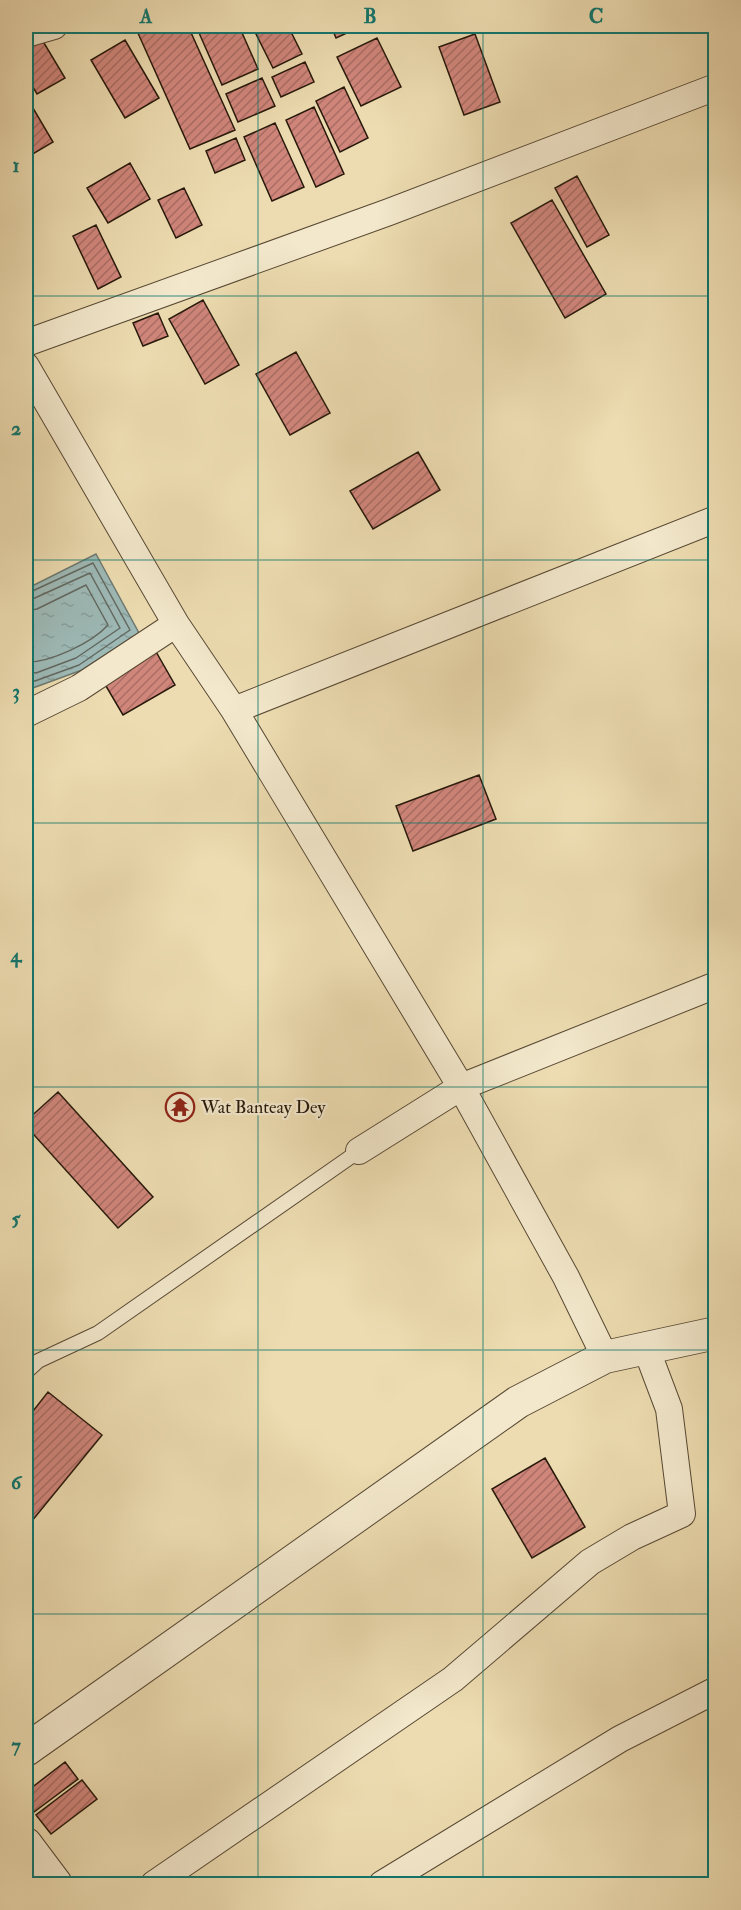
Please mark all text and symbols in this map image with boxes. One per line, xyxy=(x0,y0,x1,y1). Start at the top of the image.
text: A xyxy=(139,4,153,29)
text: B xyxy=(363,4,377,29)
text: C xyxy=(589,4,603,29)
text: 1 xyxy=(12,153,20,178)
text: 2 xyxy=(11,416,21,441)
text: 3 xyxy=(12,679,20,704)
text: 4 xyxy=(10,943,23,968)
temple icon: Wat Banteay Dey xyxy=(164,1091,196,1123)
place label: Wat Banteay Dey xyxy=(200,1096,327,1119)
text: 5 xyxy=(12,1206,22,1231)
text: 6 xyxy=(11,1470,23,1495)
text: 7 xyxy=(11,1733,21,1758)

